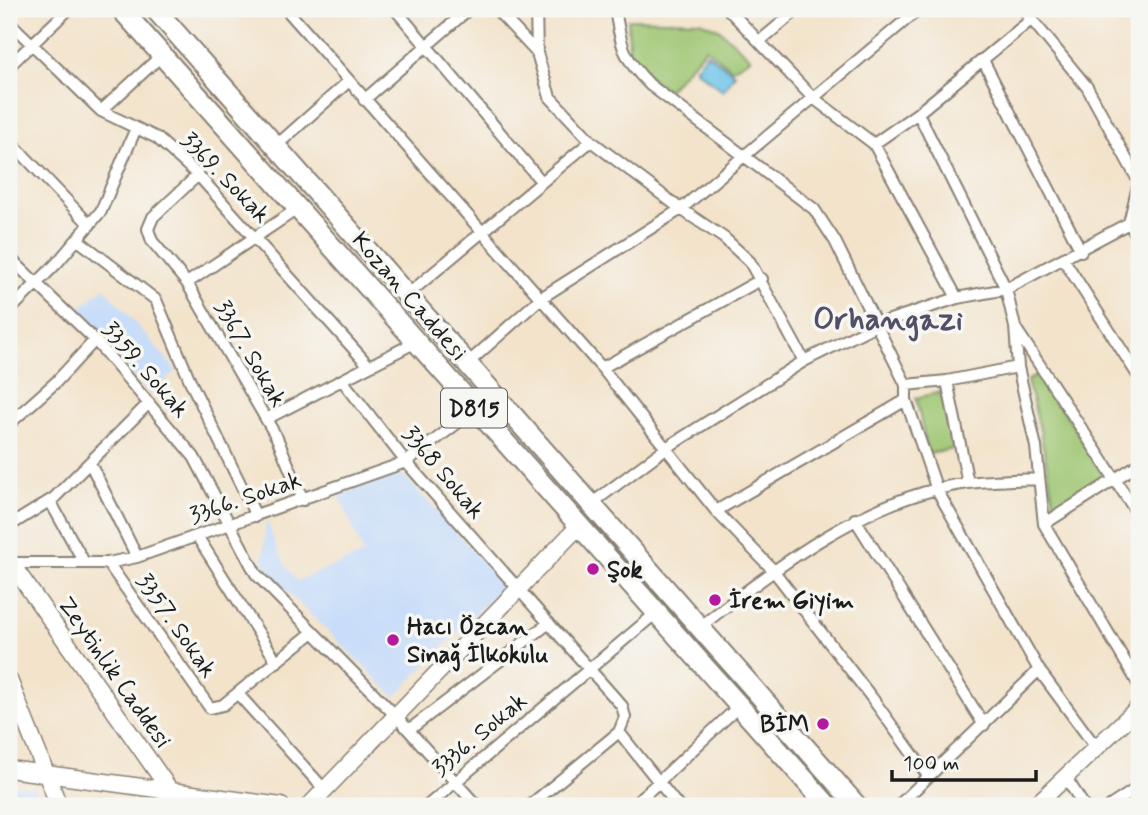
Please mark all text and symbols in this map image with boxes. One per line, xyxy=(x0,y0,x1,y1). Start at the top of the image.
street label: 3369. Sokak xyxy=(173,125,277,231)
street label: Kozan Caddesi xyxy=(344,226,474,368)
street label: 3367. Sokak xyxy=(207,294,293,413)
district label: Orhangazi xyxy=(813,299,963,342)
street label: 3359. Sokak xyxy=(94,315,195,425)
road number: D815 xyxy=(441,388,507,428)
street label: 3368 Sokak xyxy=(395,420,491,526)
street label: 3366. Sokak xyxy=(185,465,306,532)
place label: Şok xyxy=(607,555,643,586)
marker: Şok xyxy=(585,561,601,577)
street label: 3357. Sokak xyxy=(128,567,223,684)
place label: İrem Giyim xyxy=(729,586,854,617)
street label: Zeytinlik Caddesi xyxy=(50,591,178,755)
marker: İrem Giyim xyxy=(707,592,723,608)
place label: Hacı Özcan Sinağ İlkokulu xyxy=(407,612,548,672)
marker: Hacı Özcan Sinağ İlkokulu xyxy=(385,632,401,648)
street label: 3336. Sokak xyxy=(426,686,534,784)
place label: BİM xyxy=(760,710,809,741)
marker: BİM xyxy=(815,716,831,732)
scale bar xyxy=(892,738,1036,782)
text: 100 m xyxy=(903,750,959,778)

